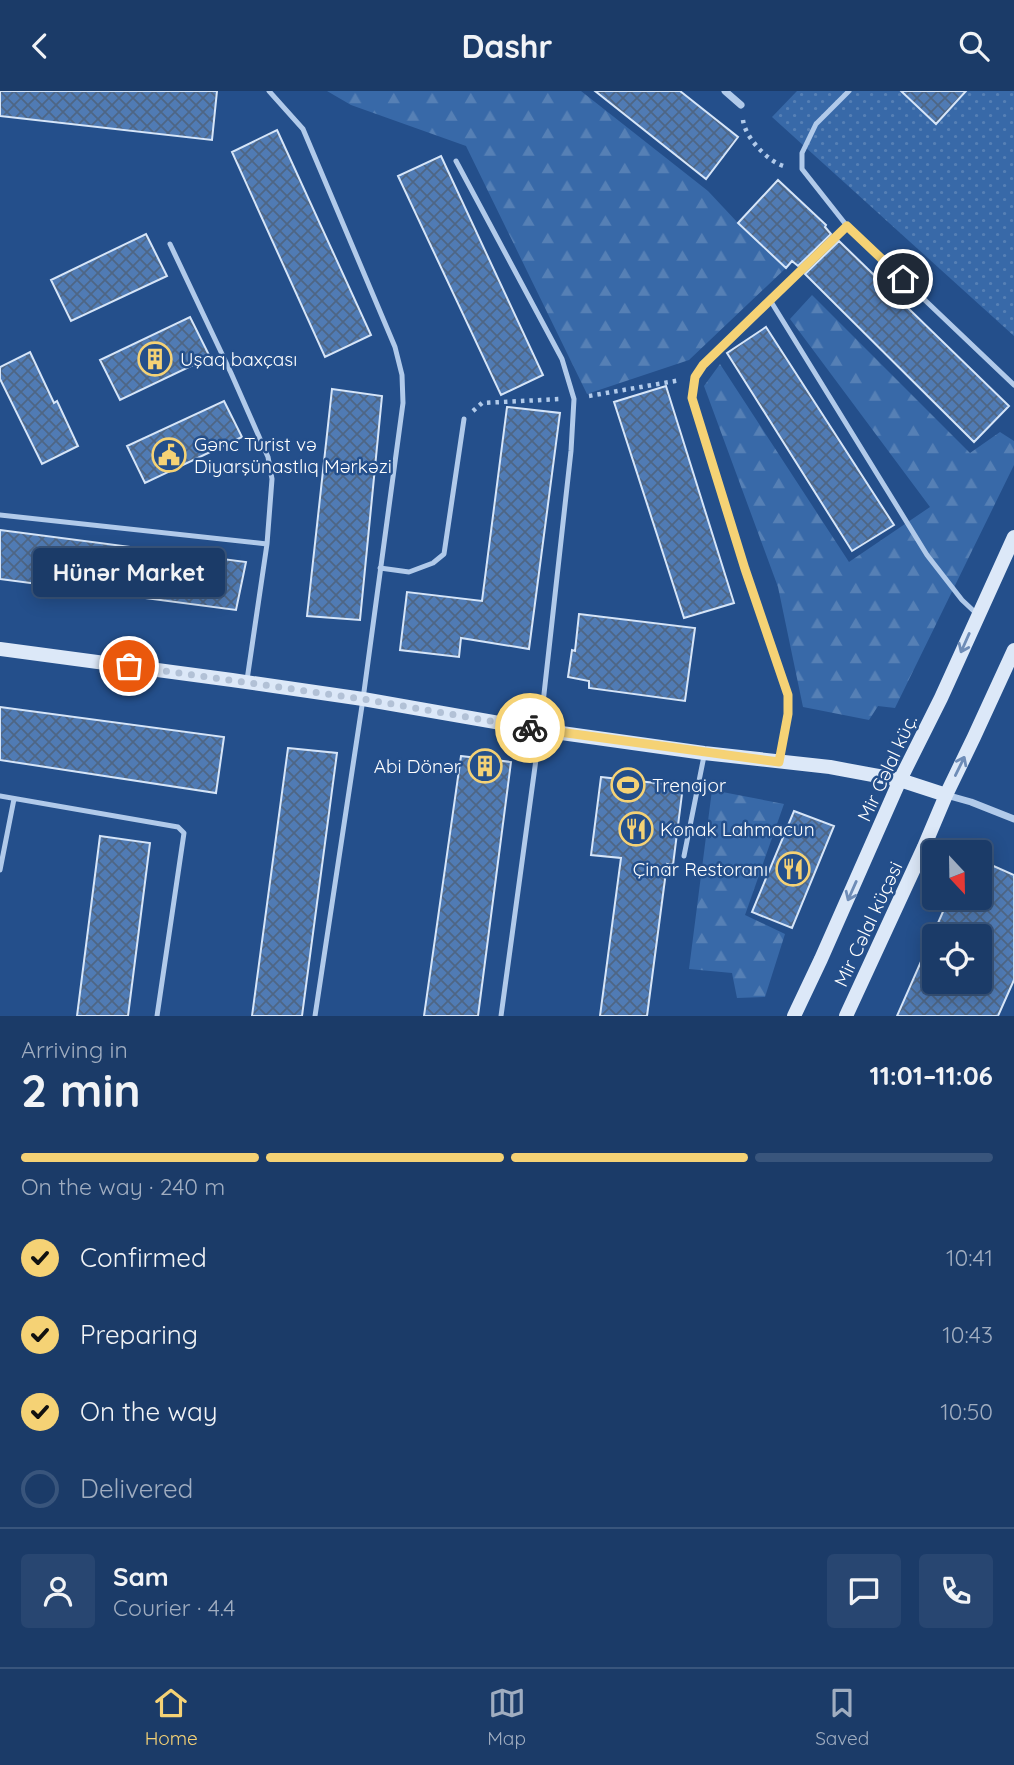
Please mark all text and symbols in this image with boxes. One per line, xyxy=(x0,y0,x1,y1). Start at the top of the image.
text: Dashr xyxy=(461,26,553,66)
icon: back xyxy=(21,27,59,65)
icon: search xyxy=(955,27,993,65)
pin xyxy=(873,249,933,309)
icon: home xyxy=(884,260,922,298)
building icon: Uşaq baxçası xyxy=(136,340,174,378)
place label: Uşaq baxçası xyxy=(180,347,297,371)
place label: Gənc Turist və Diyarşünastlıq Mərkəzi xyxy=(194,432,392,478)
public building icon: Gənc Turist və Diyarşünastlıq Mərkəzi xyxy=(150,436,188,474)
callout: Hünər Market xyxy=(33,547,225,596)
text: Hünər Market xyxy=(53,558,205,587)
one-way arrow xyxy=(958,632,971,653)
pin xyxy=(99,636,159,696)
icon: bag xyxy=(110,647,148,685)
courier xyxy=(495,693,565,763)
icon: bike xyxy=(511,709,549,747)
street label: Mir Cəlal küç. xyxy=(852,711,922,825)
building icon: Abi Dönər xyxy=(466,747,504,785)
place label: Abi Dönər xyxy=(374,754,462,778)
one-way arrow xyxy=(954,756,968,777)
sports icon: Trenajor xyxy=(609,766,647,804)
place label: Trenajor xyxy=(652,773,727,797)
restaurant icon: Konak Lahmacun xyxy=(617,810,655,848)
place label: Konak Lahmacun xyxy=(660,817,815,841)
north arrow xyxy=(922,840,992,910)
map controls xyxy=(922,840,992,994)
restaurant icon: Çinar Restoranı xyxy=(774,850,812,888)
place label: Çinar Restoranı xyxy=(633,857,768,881)
street label: Mir Cəlal küçəsi xyxy=(829,858,907,990)
one-way arrow xyxy=(845,880,858,901)
button: locate xyxy=(922,924,992,994)
text: Arriving in xyxy=(21,1035,128,1064)
text: 11:01–11:06 xyxy=(870,1059,993,1092)
text: 2 min xyxy=(21,1061,141,1119)
text: On the way · 240 m xyxy=(21,1172,225,1201)
icon: check xyxy=(21,1239,59,1277)
text: Confirmed xyxy=(80,1241,207,1274)
text: 10:41 xyxy=(946,1243,993,1272)
icon: check xyxy=(21,1316,59,1354)
text: Preparing xyxy=(80,1318,198,1351)
text: 10:43 xyxy=(942,1320,993,1349)
icon: check xyxy=(21,1393,59,1431)
text: On the way xyxy=(80,1395,218,1428)
text: 10:50 xyxy=(940,1397,993,1426)
text: Delivered xyxy=(80,1472,193,1505)
button: person xyxy=(21,1554,95,1628)
button: chat xyxy=(827,1554,901,1628)
button: phone xyxy=(919,1554,993,1628)
text: Sam xyxy=(113,1560,169,1593)
text: Courier · 4.4 xyxy=(113,1593,235,1622)
tab: Home xyxy=(145,1684,198,1750)
tab: Map xyxy=(487,1684,526,1750)
tab: Saved xyxy=(815,1684,869,1750)

